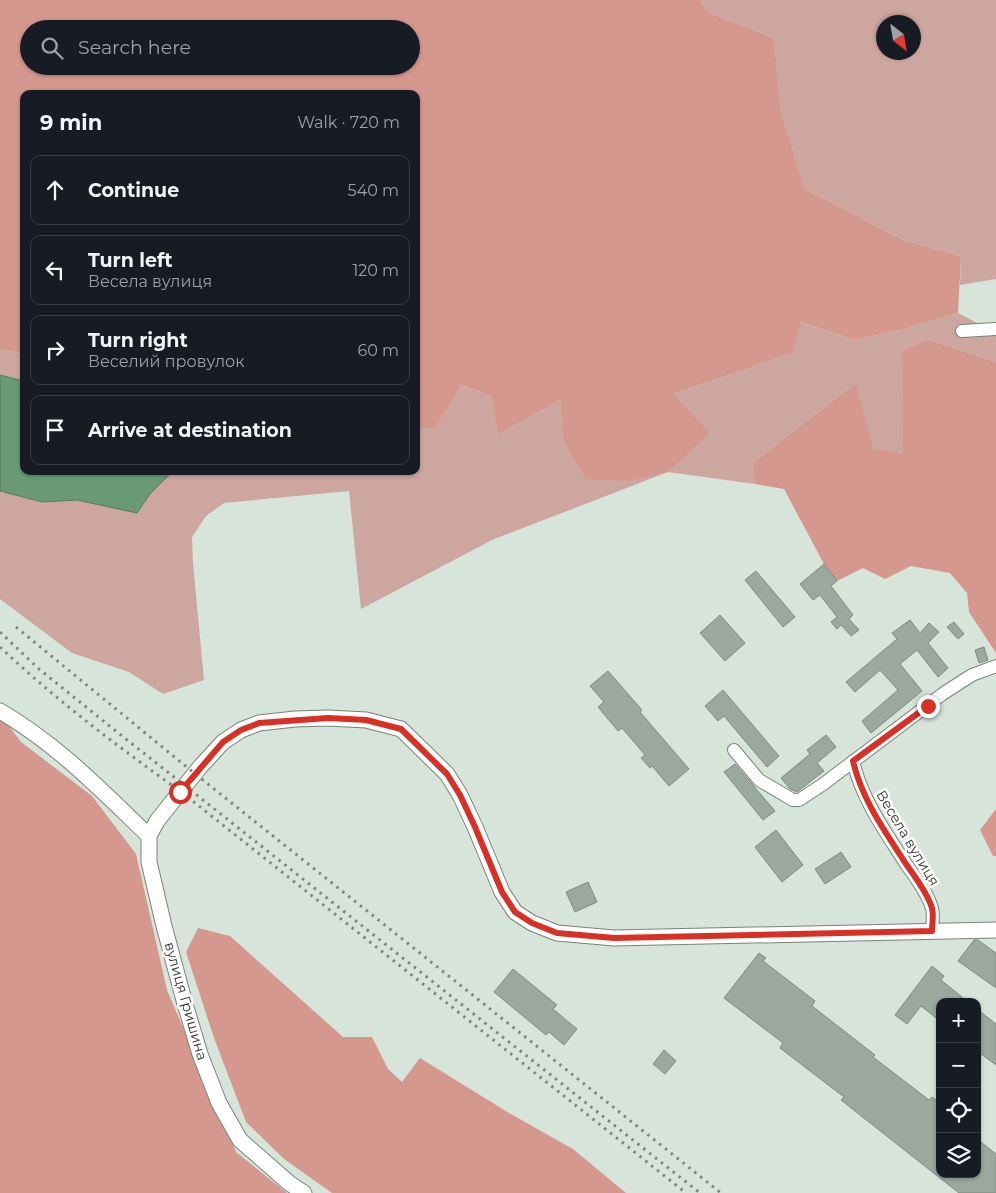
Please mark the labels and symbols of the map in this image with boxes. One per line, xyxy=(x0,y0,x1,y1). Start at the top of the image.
north arrow xyxy=(876,15,921,60)
route end xyxy=(917,695,940,718)
route start xyxy=(169,781,192,804)
street label: Весела вулиця xyxy=(872,787,944,889)
street label: вулиця Гришина xyxy=(161,940,211,1062)

